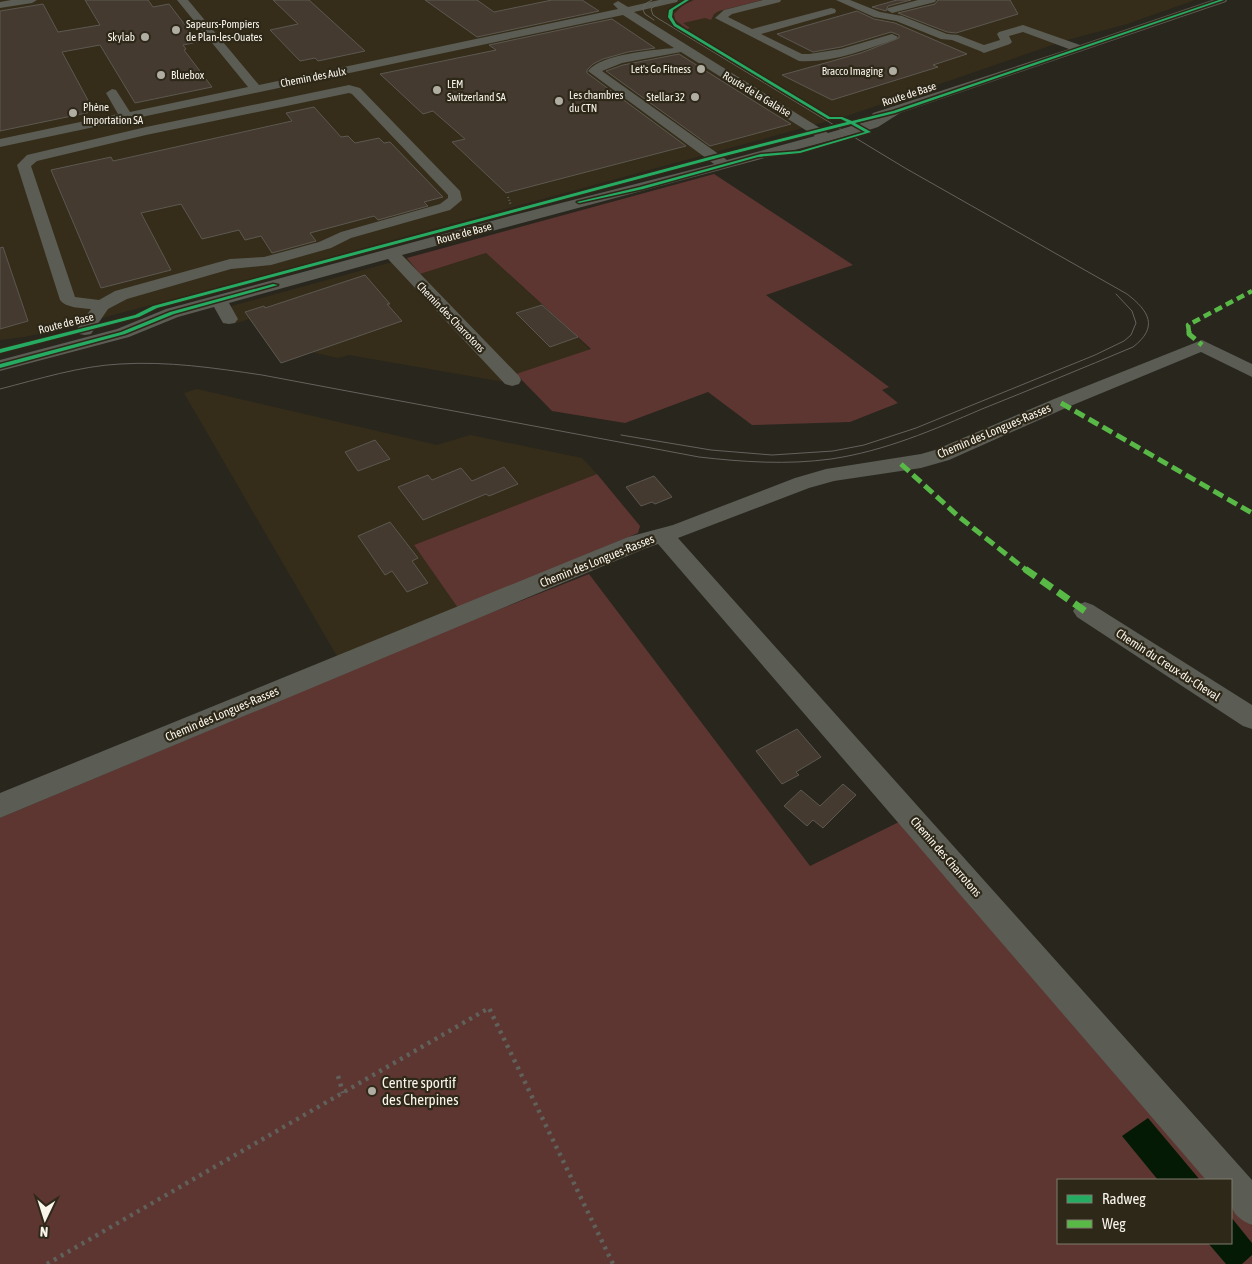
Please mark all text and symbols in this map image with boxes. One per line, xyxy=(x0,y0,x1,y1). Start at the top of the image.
place label: Sapeurs-Pompiers de Plan-les-Ouates xyxy=(186,18,263,43)
marker: Sapeurs-Pompiers de Plan-les-Ouates xyxy=(170,24,182,36)
place label: Skylab xyxy=(108,31,135,43)
marker: Skylab xyxy=(139,31,151,43)
place label: Let's Go Fitness xyxy=(631,63,691,75)
marker: Let's Go Fitness xyxy=(695,63,707,75)
street label: Chemin des Aulx xyxy=(279,65,347,89)
place label: Bracco Imaging xyxy=(822,65,883,77)
marker: Bracco Imaging xyxy=(887,65,899,77)
marker: Bluebox xyxy=(155,69,167,81)
place label: Bluebox xyxy=(171,69,205,81)
street label: Route de la Galaise xyxy=(721,69,793,119)
place label: LEM Switzerland SA xyxy=(447,78,507,103)
street label: Route de Base xyxy=(880,80,938,108)
marker: LEM Switzerland SA xyxy=(431,84,443,96)
place label: Les chambres du CTN xyxy=(569,89,624,114)
place label: Stellar 32 xyxy=(646,91,685,103)
marker: Stellar 32 xyxy=(689,91,701,103)
marker: Les chambres du CTN xyxy=(553,95,565,107)
place label: Phène Importation SA xyxy=(83,101,144,126)
marker: Phène Importation SA xyxy=(67,107,79,119)
street label: Route de Base xyxy=(435,220,493,246)
street label: Chemin des Charrotons xyxy=(414,279,488,355)
street label: Route de Base xyxy=(37,310,95,336)
street label: Chemin des Longues-Rasses xyxy=(935,401,1053,461)
street label: Chemin des Longues-Rasses xyxy=(538,532,656,590)
street label: Chemin du Creux-du-Cheval xyxy=(1113,626,1223,704)
street label: Chemin des Longues-Rasses xyxy=(163,684,281,744)
street label: Chemin des Charrotons xyxy=(908,814,984,900)
place label: Centre sportif des Cherpines xyxy=(382,1074,458,1108)
marker: Centre sportif des Cherpines xyxy=(366,1085,378,1097)
legend xyxy=(1057,1179,1232,1244)
text: Radweg xyxy=(1102,1190,1146,1207)
north arrow xyxy=(20,1194,70,1244)
text: Weg xyxy=(1102,1215,1126,1232)
text: N xyxy=(39,1224,49,1240)

